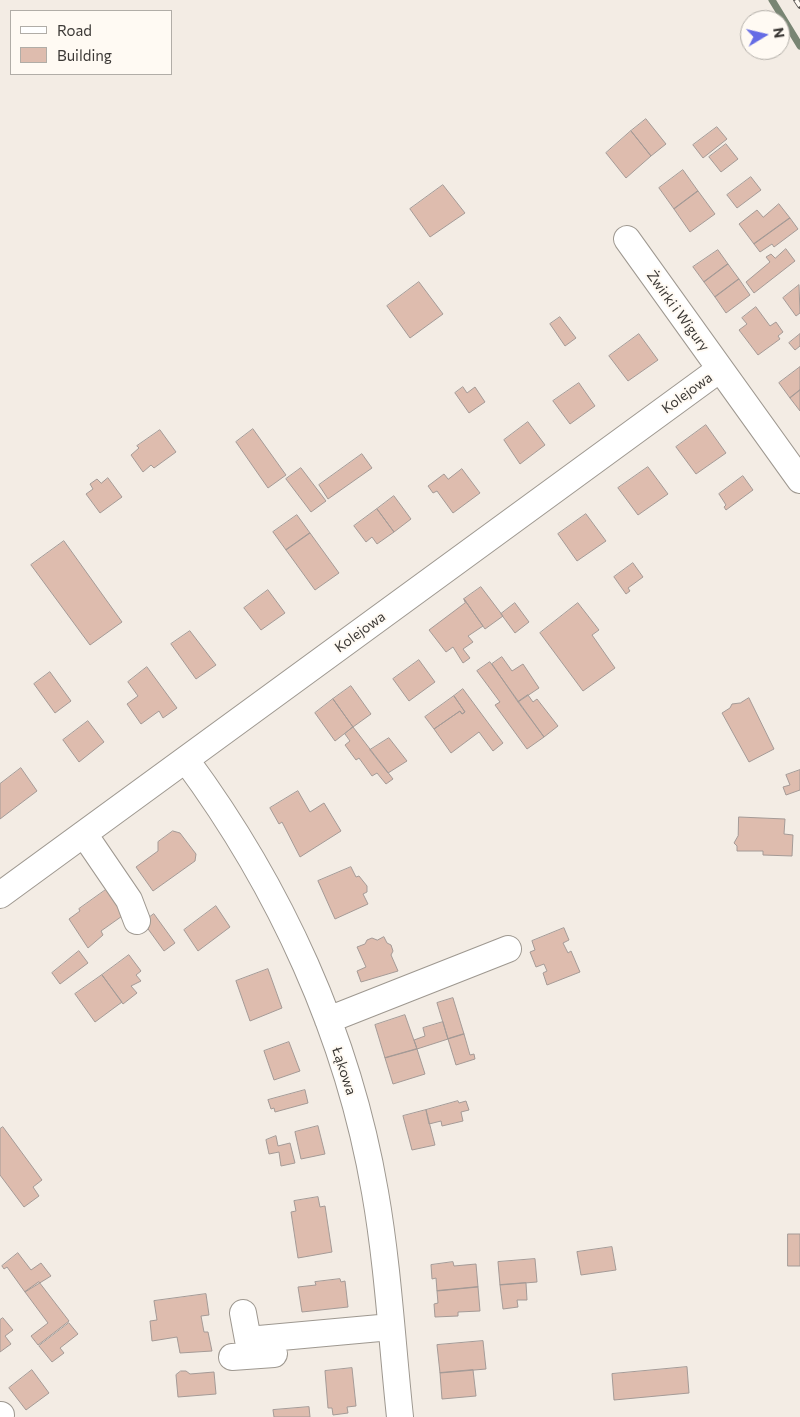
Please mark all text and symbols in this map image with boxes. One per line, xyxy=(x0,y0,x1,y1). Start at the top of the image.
legend xyxy=(10,10,172,75)
north arrow xyxy=(740,10,790,60)
text: Road xyxy=(57,21,92,39)
text: N xyxy=(770,26,789,39)
text: Building xyxy=(57,46,112,64)
street label: Żwirki i Wigury xyxy=(643,267,713,355)
street label: Kolejowa xyxy=(658,369,716,417)
street label: Kolejowa xyxy=(331,608,389,656)
street label: Łąkowa xyxy=(328,1045,360,1097)

